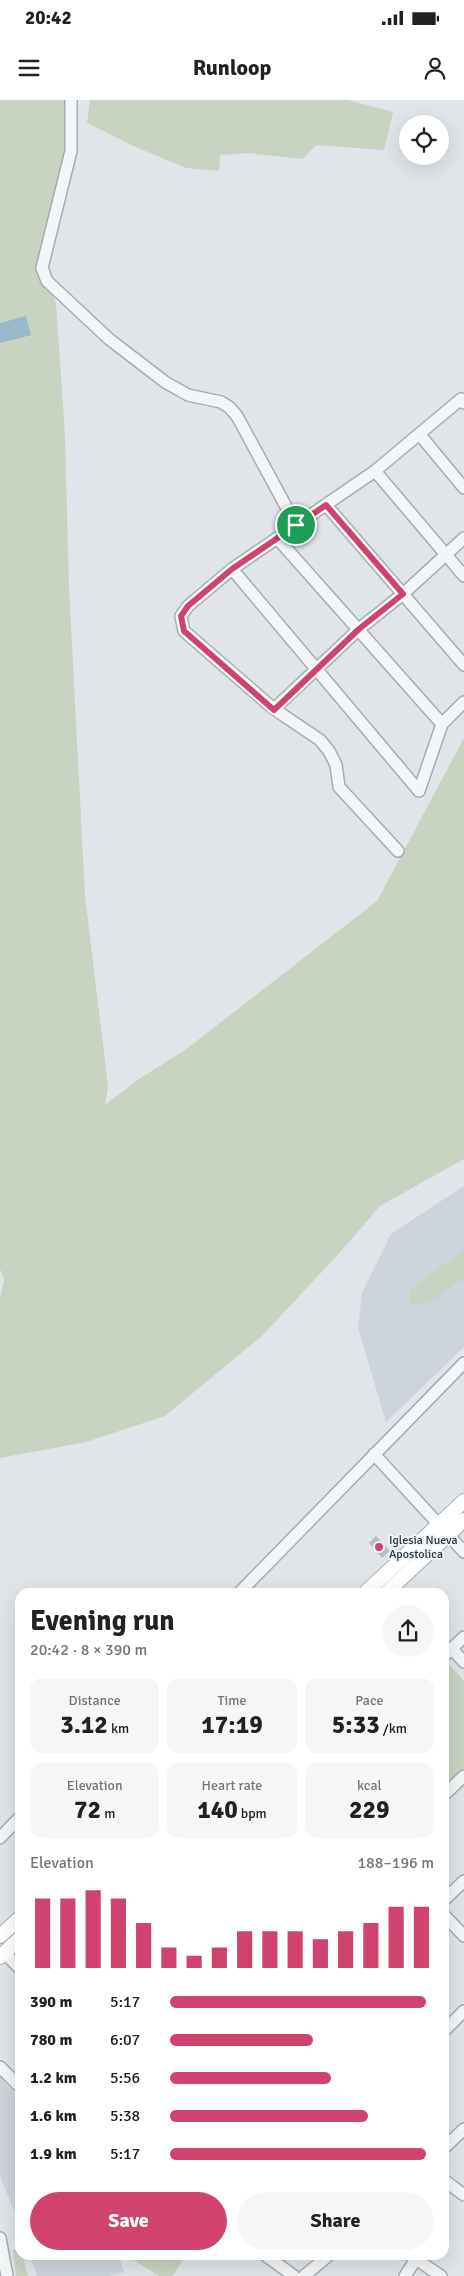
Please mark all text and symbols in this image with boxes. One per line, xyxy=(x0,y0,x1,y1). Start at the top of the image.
text: 20:42 xyxy=(25,6,72,30)
icon: menu xyxy=(15,54,43,82)
text: Runloop xyxy=(193,54,271,81)
icon: person xyxy=(421,54,449,82)
map controls xyxy=(399,115,449,165)
button: locate xyxy=(399,115,449,165)
pin xyxy=(275,504,317,546)
icon: arrive xyxy=(282,511,310,539)
place label: Iglesia Nueva Apostolica xyxy=(389,1533,458,1562)
marker: Iglesia Nueva Apostolica xyxy=(373,1541,385,1553)
text: Evening run xyxy=(30,1604,175,1638)
button: share xyxy=(382,1605,434,1657)
text: 20:42 · 8 × 390 m xyxy=(30,1640,147,1660)
text: Distance xyxy=(69,1692,121,1709)
text: Time xyxy=(218,1692,246,1709)
text: Pace xyxy=(355,1692,383,1709)
text: 3.12 xyxy=(60,1709,108,1740)
text: 17:19 xyxy=(201,1709,263,1740)
text: 5:33 xyxy=(332,1709,380,1740)
text: km xyxy=(108,1720,129,1737)
text: /km xyxy=(380,1720,407,1737)
text: Elevation xyxy=(67,1777,123,1794)
text: Heart rate xyxy=(202,1777,262,1794)
text: kcal xyxy=(357,1777,382,1794)
text: 72 xyxy=(74,1794,101,1825)
text: 140 xyxy=(197,1794,238,1825)
text: 229 xyxy=(349,1794,390,1825)
text: m xyxy=(101,1805,115,1822)
text: bpm xyxy=(238,1805,267,1822)
text: Elevation xyxy=(30,1853,94,1873)
text: 188–196 m xyxy=(357,1853,434,1873)
text: 390 m xyxy=(30,1992,72,2012)
text: 5:17 xyxy=(110,1992,140,2012)
text: 780 m xyxy=(30,2030,72,2050)
text: 6:07 xyxy=(110,2030,140,2050)
text: 1.2 km xyxy=(30,2068,77,2088)
text: 5:56 xyxy=(110,2068,140,2088)
text: 1.6 km xyxy=(30,2106,77,2126)
text: 5:38 xyxy=(110,2106,140,2126)
text: 1.9 km xyxy=(30,2144,77,2164)
text: 5:17 xyxy=(110,2144,140,2164)
button: Save xyxy=(30,2192,227,2250)
button: Share xyxy=(237,2192,434,2250)

